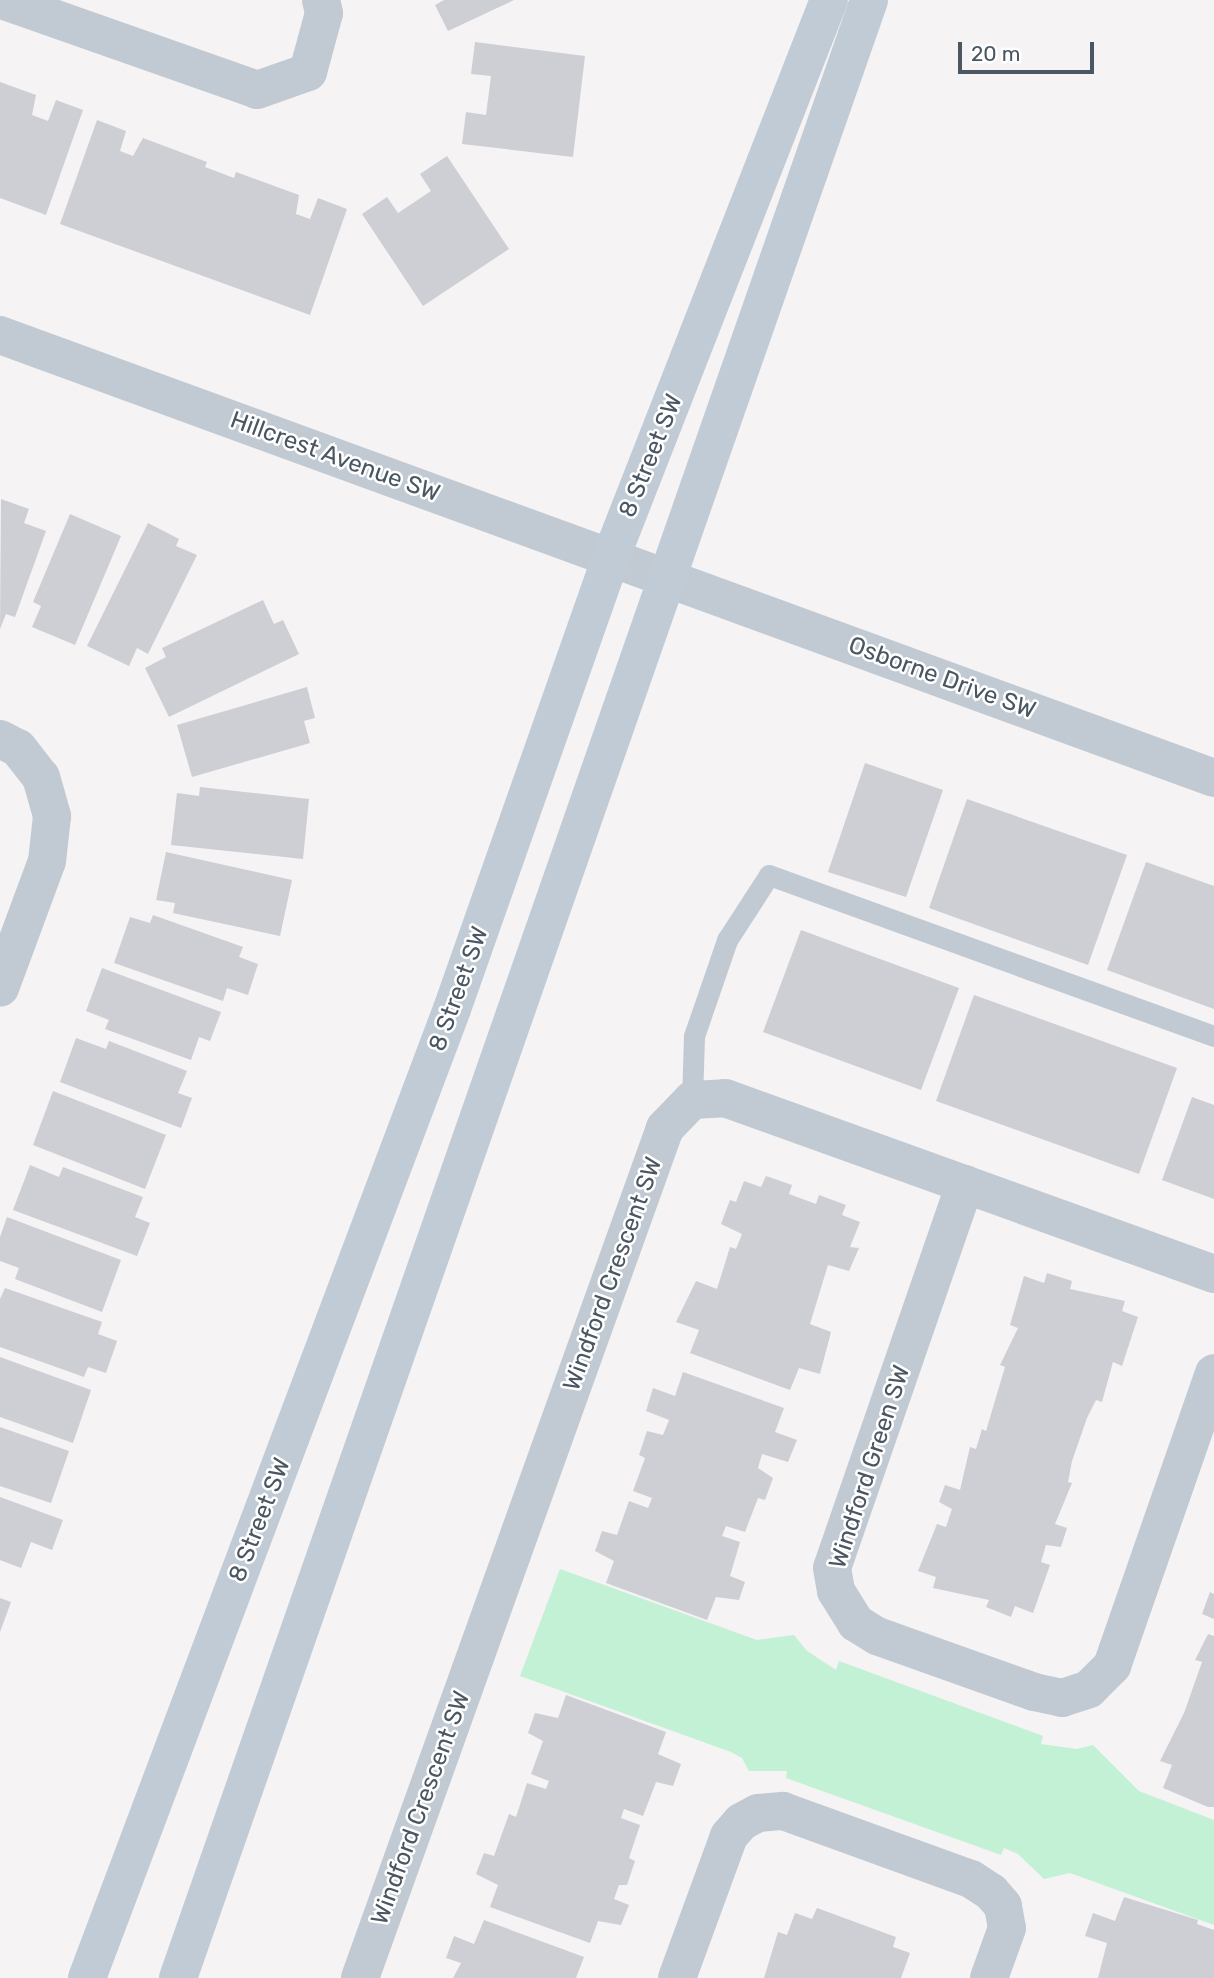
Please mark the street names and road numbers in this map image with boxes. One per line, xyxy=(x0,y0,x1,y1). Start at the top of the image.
street label: 8 Street SW xyxy=(613,390,689,522)
street label: Hillcrest Avenue SW xyxy=(226,406,444,508)
street label: Osborne Drive SW xyxy=(844,631,1040,725)
street label: 8 Street SW xyxy=(423,923,495,1055)
street label: Windford Crescent SW xyxy=(557,1153,669,1395)
street label: Windford Green SW xyxy=(824,1362,916,1572)
street label: 8 Street SW xyxy=(223,1454,297,1586)
street label: Windford Crescent SW xyxy=(365,1687,477,1929)

